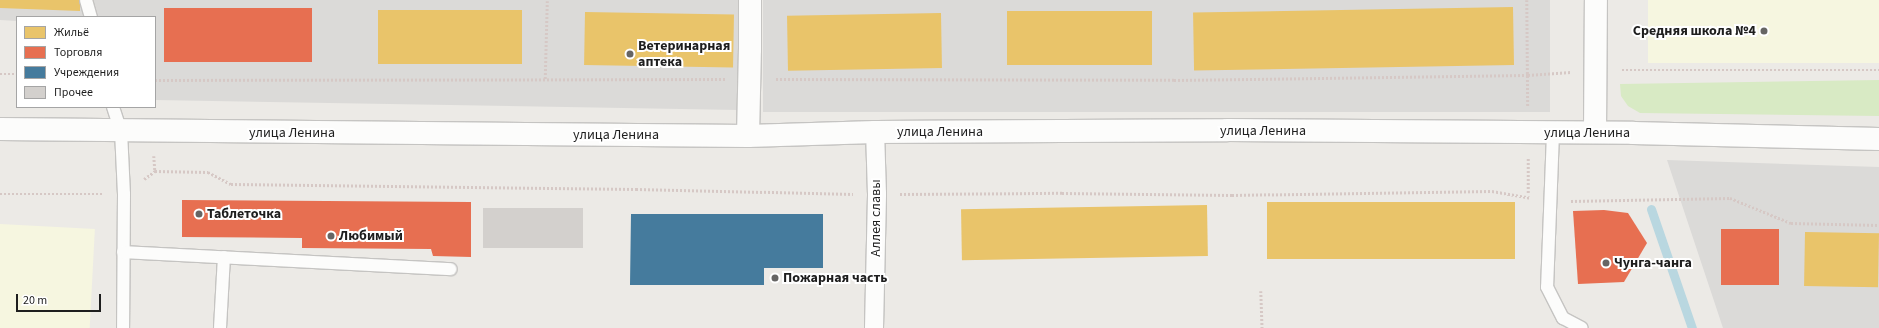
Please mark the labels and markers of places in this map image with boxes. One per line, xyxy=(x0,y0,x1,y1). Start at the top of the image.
place label: Средняя школа №4 xyxy=(1633,23,1756,39)
marker: Средняя школа №4 xyxy=(1759,26,1769,36)
place label: Ветеринарная аптека xyxy=(638,38,730,70)
marker: Ветеринарная аптека xyxy=(625,49,635,59)
place label: Таблеточка xyxy=(207,206,281,222)
marker: Таблеточка xyxy=(194,209,204,219)
place label: Любимый xyxy=(339,228,403,244)
marker: Любимый xyxy=(326,231,336,241)
place label: Чунга-чанга xyxy=(1614,255,1692,271)
marker: Чунга-чанга xyxy=(1601,258,1611,268)
place label: Пожарная часть xyxy=(783,270,888,286)
marker: Пожарная часть xyxy=(770,273,780,283)

